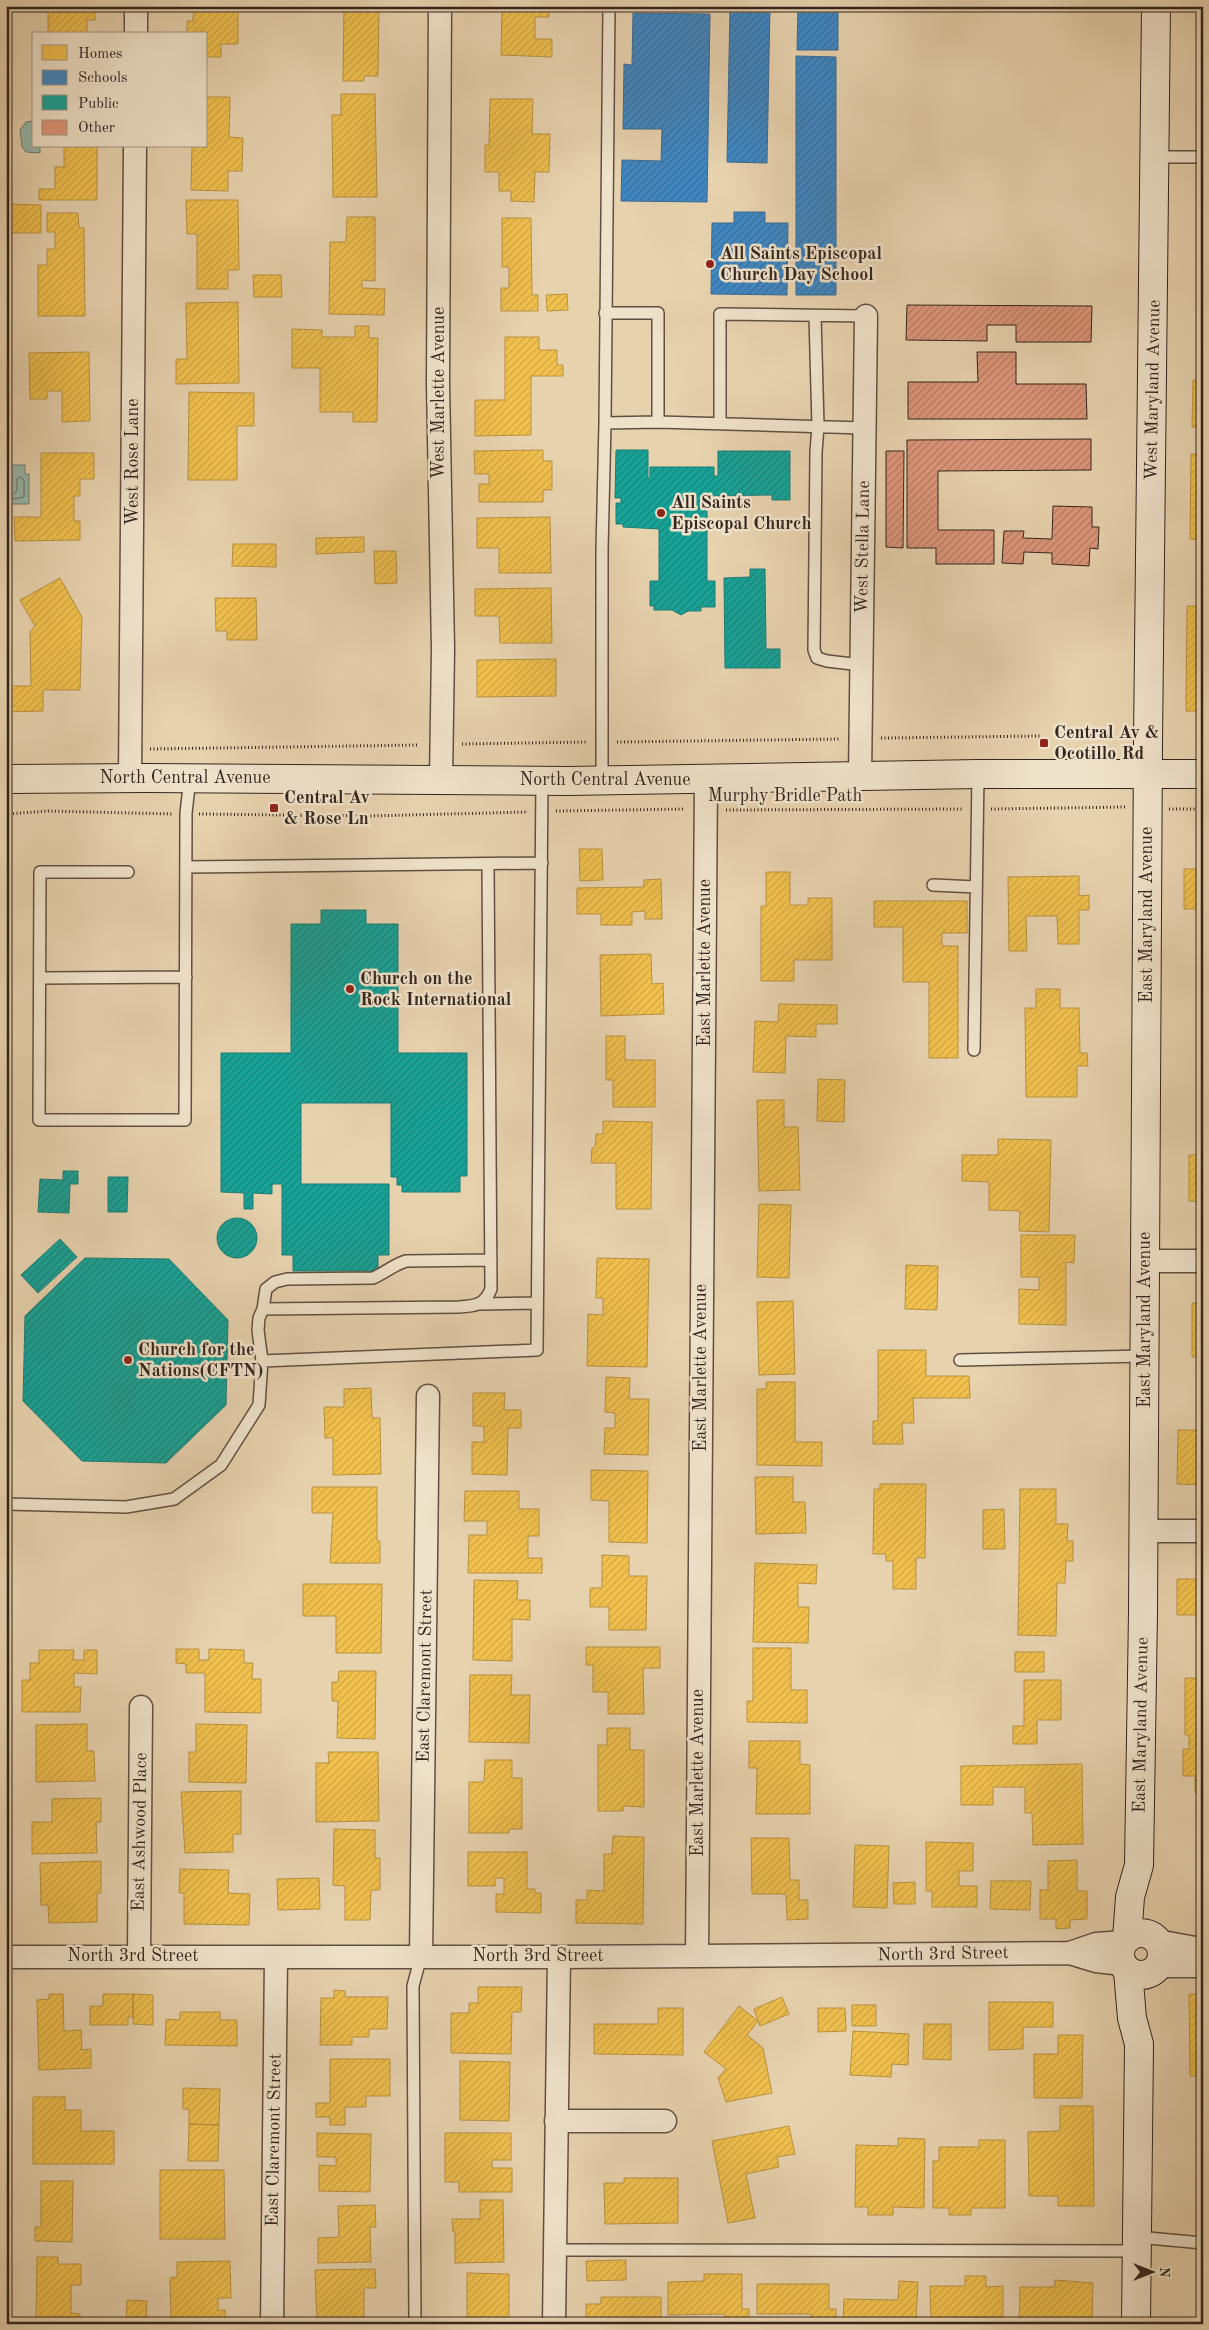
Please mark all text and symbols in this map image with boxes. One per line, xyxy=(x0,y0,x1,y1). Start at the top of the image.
legend xyxy=(32,32,208,148)
text: Homes xyxy=(78,47,123,62)
text: Schools xyxy=(78,71,127,86)
text: Public xyxy=(78,97,119,112)
text: Other xyxy=(78,121,115,136)
place label: All Saints Episcopal Church Day School xyxy=(720,245,882,284)
marker: All Saints Episcopal Church Day School xyxy=(704,258,716,270)
street label: West Maryland Avenue xyxy=(1142,299,1164,481)
street label: West Marlette Avenue xyxy=(430,307,448,479)
street label: West Rose Lane xyxy=(124,399,142,525)
street label: West Stella Lane xyxy=(853,480,873,614)
place label: All Saints Episcopal Church xyxy=(671,494,811,533)
marker: All Saints Episcopal Church xyxy=(655,507,667,519)
place label: Central Av & Ocotillo Rd xyxy=(1054,724,1159,763)
marker: Central Av & Ocotillo Rd xyxy=(1038,737,1050,749)
street label: North Central Avenue xyxy=(100,769,271,787)
street label: North Central Avenue xyxy=(520,771,691,789)
street label: Murphy Bridle Path xyxy=(708,787,862,805)
place label: Central Av & Rose Ln xyxy=(284,789,370,828)
marker: Central Av & Rose Ln xyxy=(268,802,280,814)
street label: East Maryland Avenue xyxy=(1138,827,1156,1003)
street label: East Marlette Avenue xyxy=(696,879,714,1047)
place label: Church on the Rock International xyxy=(360,970,512,1009)
marker: Church on the Rock International xyxy=(344,983,356,995)
street label: East Maryland Avenue xyxy=(1136,1232,1154,1408)
street label: East Marlette Avenue xyxy=(692,1284,710,1452)
place label: Church for the Nations(CFTN) xyxy=(138,1341,264,1380)
marker: Church for the Nations(CFTN) xyxy=(122,1354,134,1366)
street label: East Claremont Street xyxy=(414,1589,436,1763)
street label: East Maryland Avenue xyxy=(1130,1637,1152,1813)
street label: East Marlette Avenue xyxy=(689,1689,707,1857)
street label: East Ashwood Place xyxy=(130,1752,150,1912)
street label: North 3rd Street xyxy=(877,1944,1009,1964)
street label: North 3rd Street xyxy=(67,1947,199,1965)
street label: North 3rd Street xyxy=(472,1947,604,1965)
street label: East Claremont Street xyxy=(263,2053,285,2227)
north arrow xyxy=(1126,2248,1176,2298)
text: N xyxy=(1157,2267,1171,2278)

